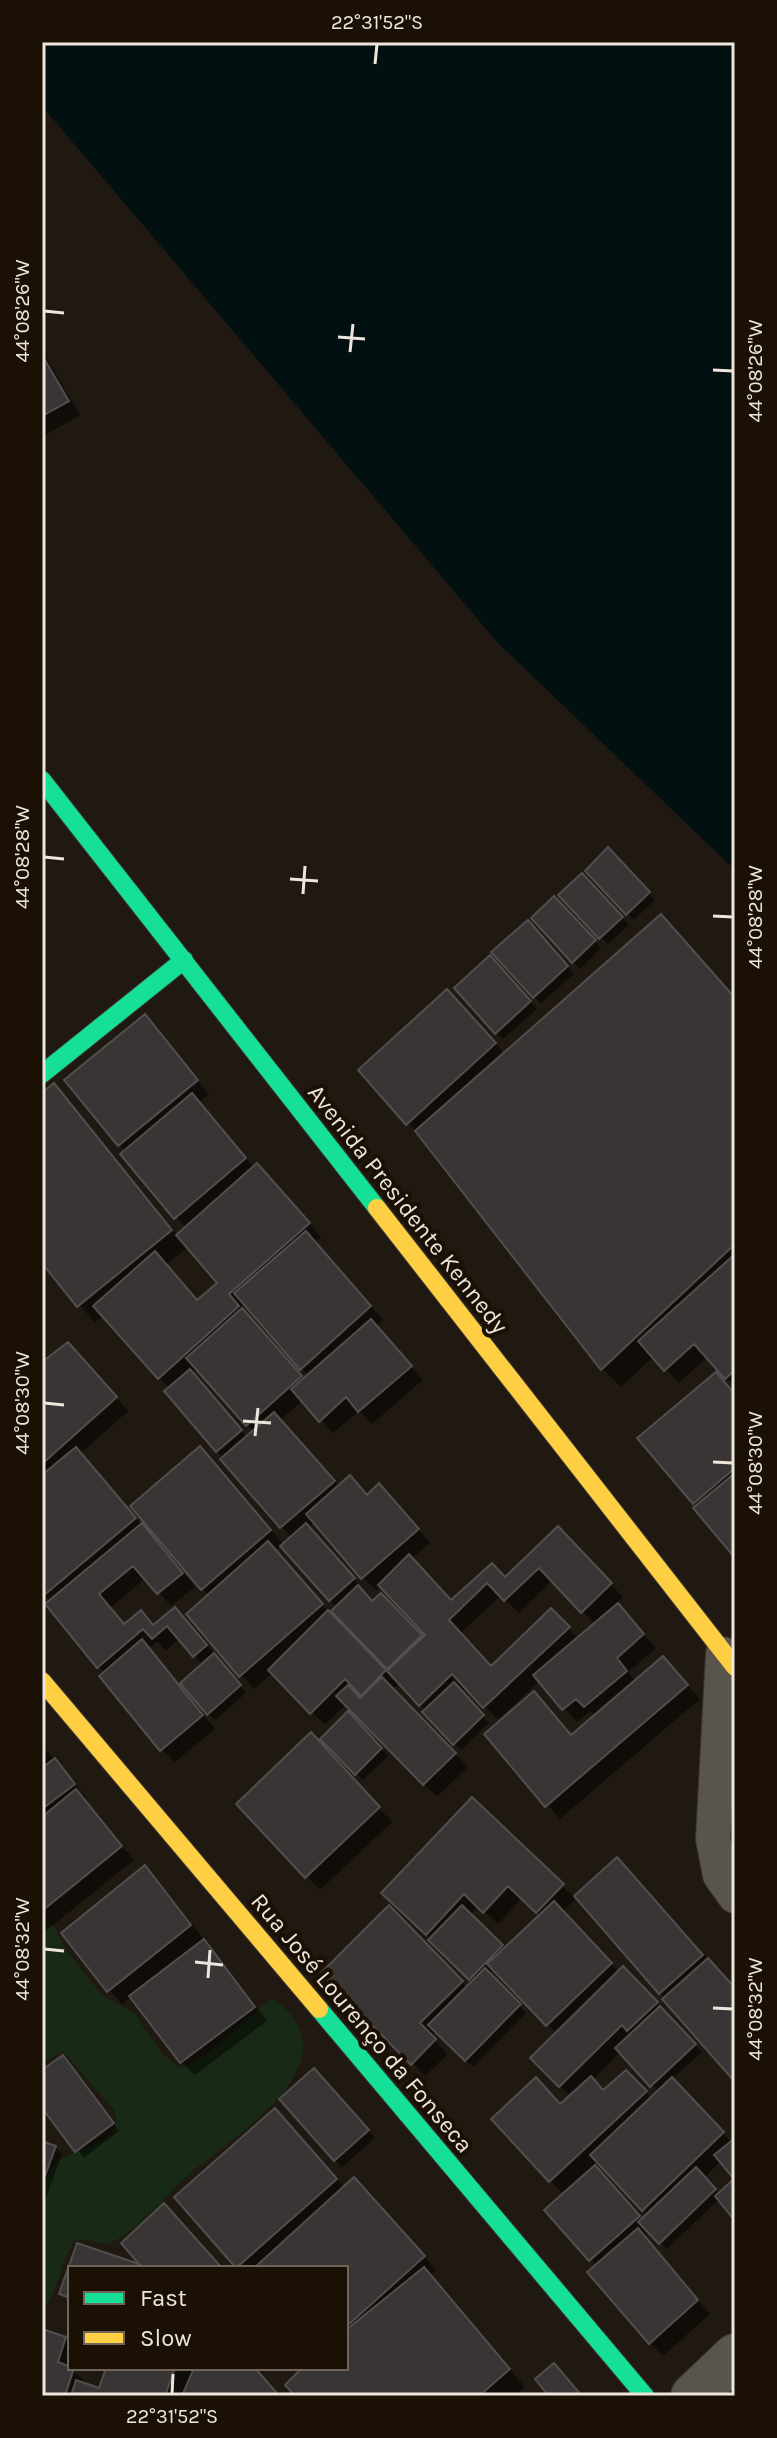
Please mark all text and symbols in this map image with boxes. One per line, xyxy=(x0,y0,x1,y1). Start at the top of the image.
text: 22°31'52"S xyxy=(331,11,423,34)
text: 44°08'26"W xyxy=(11,259,34,363)
text: 44°08'26"W xyxy=(744,319,767,423)
text: 44°08'28"W xyxy=(11,805,34,909)
text: 44°08'28"W xyxy=(744,865,767,969)
street label: Avenida Presidente Kennedy xyxy=(302,1079,514,1339)
text: 44°08'30"W xyxy=(11,1351,34,1455)
text: 44°08'30"W xyxy=(744,1411,767,1515)
street label: Rua José Lourenço da Fonseca xyxy=(245,1887,479,2159)
text: 44°08'32"W xyxy=(11,1897,34,2001)
text: 44°08'32"W xyxy=(744,1957,767,2061)
legend xyxy=(68,2266,348,2370)
text: Fast xyxy=(140,2284,187,2312)
text: Slow xyxy=(140,2324,192,2352)
text: 22°31'52"S xyxy=(126,2405,218,2428)

